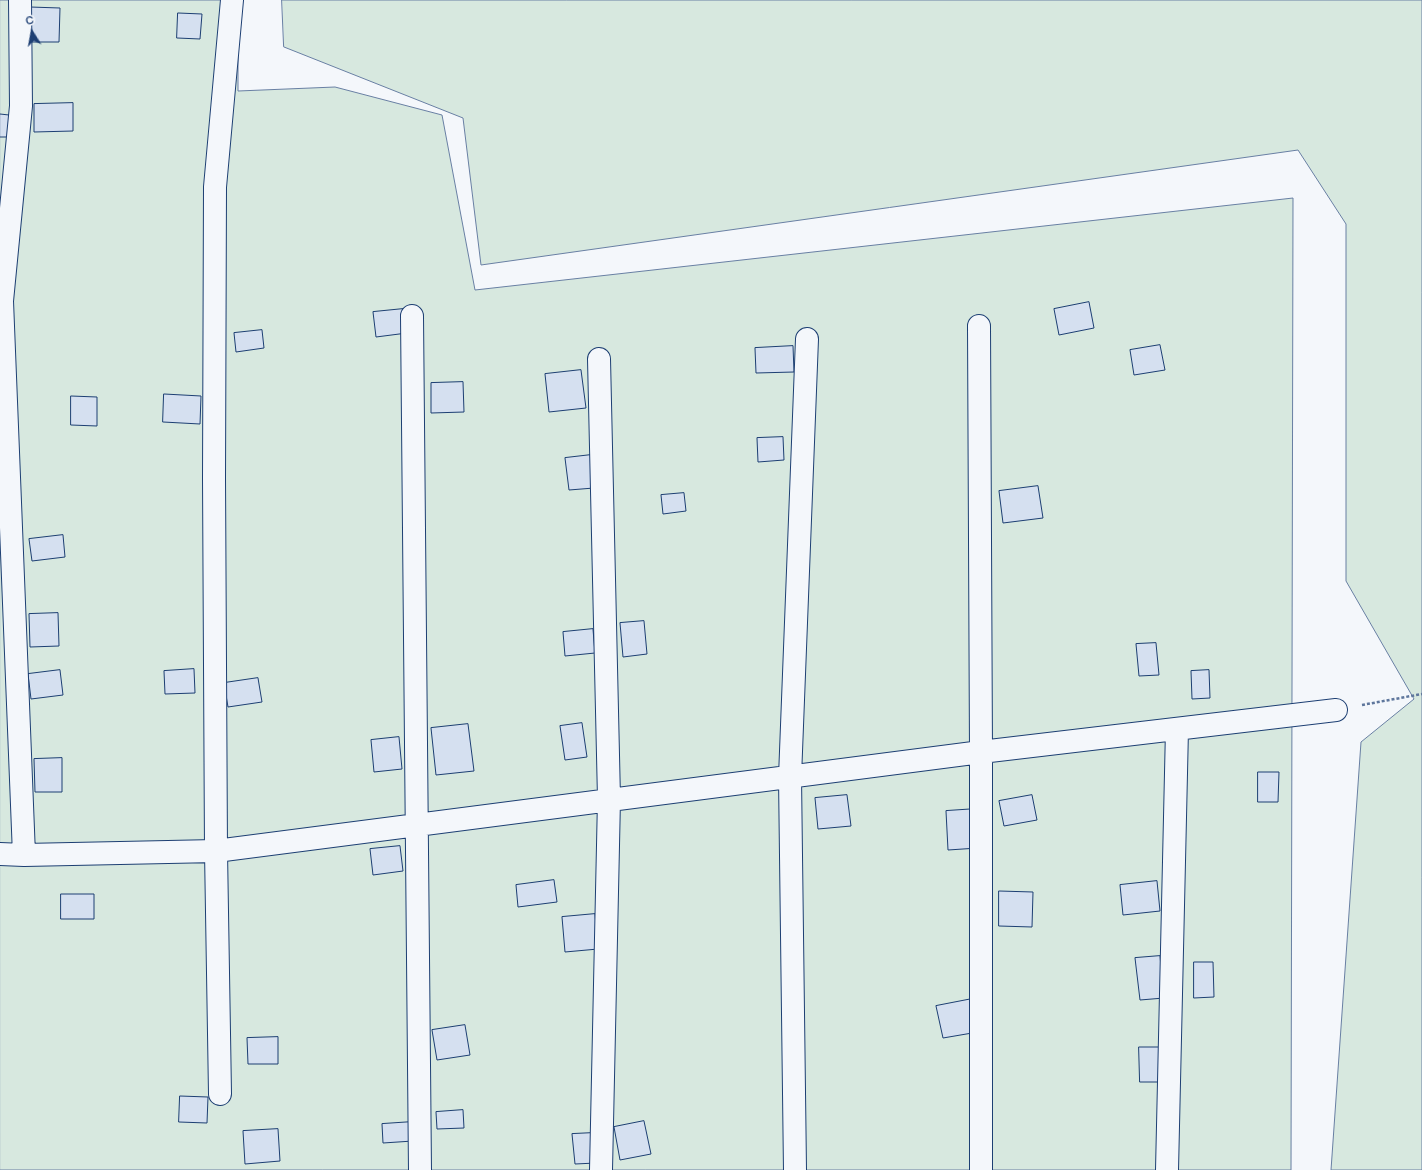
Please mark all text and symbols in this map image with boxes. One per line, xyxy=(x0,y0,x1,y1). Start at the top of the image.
north arrow xyxy=(12,12,52,52)
text: С xyxy=(24,12,35,28)

